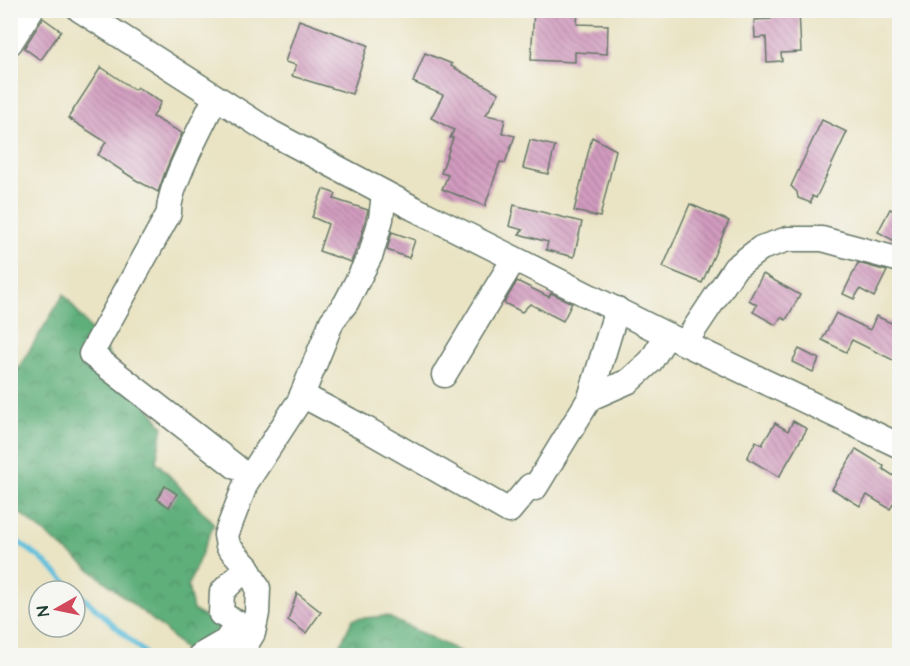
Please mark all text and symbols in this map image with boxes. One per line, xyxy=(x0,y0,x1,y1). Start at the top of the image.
north arrow xyxy=(27,579,87,639)
text: N xyxy=(32,605,55,618)

